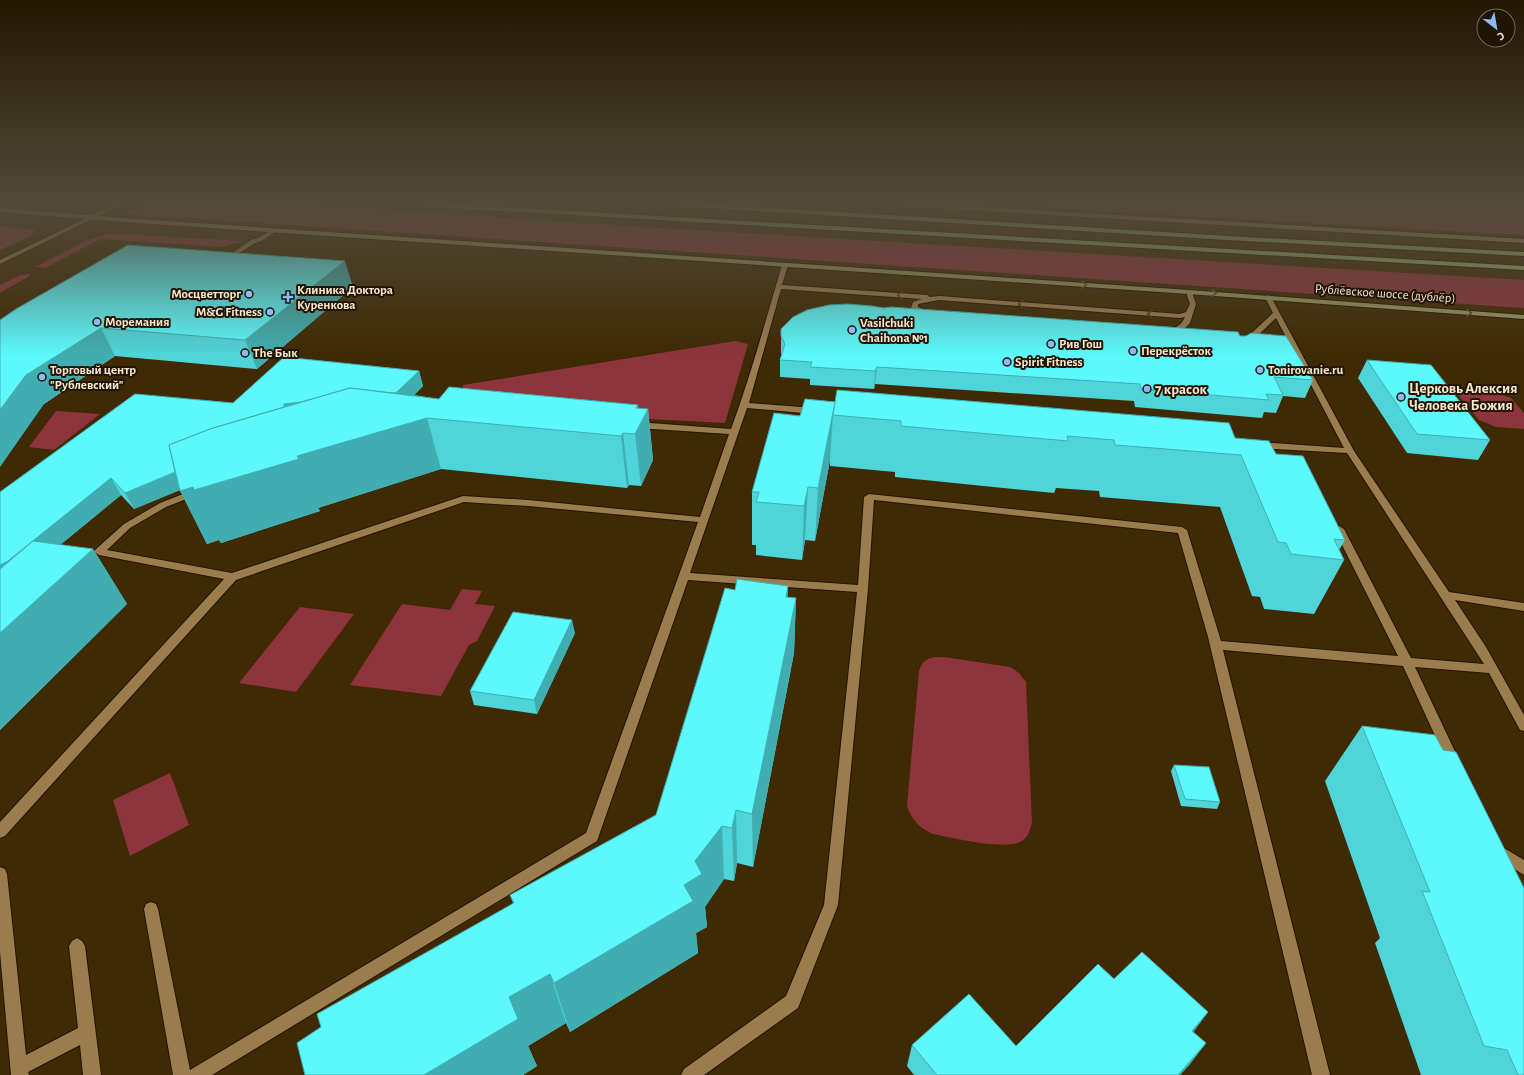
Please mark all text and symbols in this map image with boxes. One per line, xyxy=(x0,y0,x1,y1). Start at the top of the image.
north arrow xyxy=(1476,8,1516,48)
text: С xyxy=(1495,30,1506,42)
one-way arrow xyxy=(1081,280,1087,289)
street label: Рублёвское шоссе (дублёр) xyxy=(1314,283,1456,305)
place label: Клиника Доктора Куренкова xyxy=(297,284,393,312)
place label: Мосцветторг xyxy=(171,288,241,301)
marker: Мосцветторг xyxy=(244,289,254,299)
one-way arrow xyxy=(1211,289,1217,298)
marker: Клиника Доктора Куренкова xyxy=(282,291,294,303)
one-way arrow xyxy=(897,291,903,300)
one-way arrow xyxy=(1018,300,1024,309)
place label: M&G Fitness xyxy=(196,306,262,319)
marker: M&G Fitness xyxy=(265,307,275,317)
one-way arrow xyxy=(1466,308,1472,317)
one-way arrow xyxy=(1147,309,1153,318)
place label: Моремания xyxy=(105,316,170,329)
marker: Моремания xyxy=(92,317,102,327)
place label: Vasilchuki Chaihona №1 xyxy=(860,317,928,345)
marker: Vasilchuki Chaihona №1 xyxy=(847,325,857,335)
place label: Рив Гош xyxy=(1059,338,1102,351)
marker: Рив Гош xyxy=(1046,339,1056,349)
place label: Перекрёсток xyxy=(1141,345,1211,358)
marker: Перекрёсток xyxy=(1128,346,1138,356)
place label: The Бык xyxy=(253,347,298,360)
marker: The Бык xyxy=(240,348,250,358)
place label: Spirit Fitness xyxy=(1015,356,1083,369)
marker: Spirit Fitness xyxy=(1002,357,1012,367)
place label: Торговый центр "Рублевский" xyxy=(50,364,136,392)
place label: Tonirovanie.ru xyxy=(1268,364,1344,377)
marker: Tonirovanie.ru xyxy=(1255,365,1265,375)
marker: Торговый центр "Рублевский" xyxy=(37,372,47,382)
place label: Церковь Алексия Человека Божия xyxy=(1409,381,1517,413)
place label: 7 красок xyxy=(1155,382,1207,397)
marker: 7 красок xyxy=(1142,384,1152,394)
marker: Церковь Алексия Человека Божия xyxy=(1396,392,1406,402)

